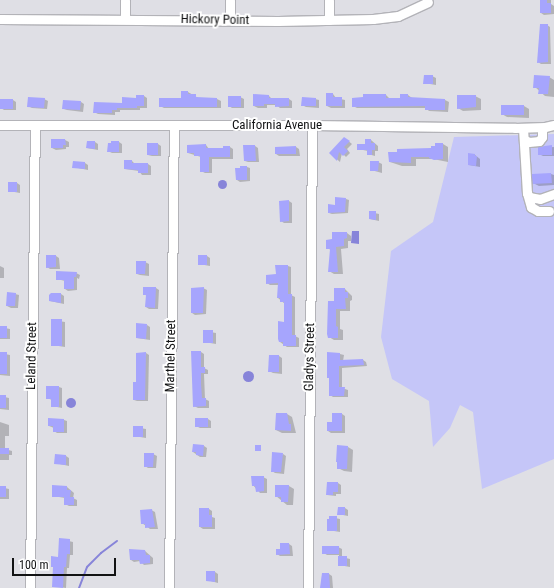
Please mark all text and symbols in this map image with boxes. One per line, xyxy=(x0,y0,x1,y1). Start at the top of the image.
street label: Hickory Point xyxy=(181,12,249,28)
street label: California Avenue xyxy=(232,117,322,133)
street label: Marthel Street xyxy=(163,319,179,393)
street label: Leland Street xyxy=(24,322,40,390)
street label: Gladys Street xyxy=(302,323,318,391)
scale bar xyxy=(14,550,118,576)
text: 100 m xyxy=(19,558,49,572)

